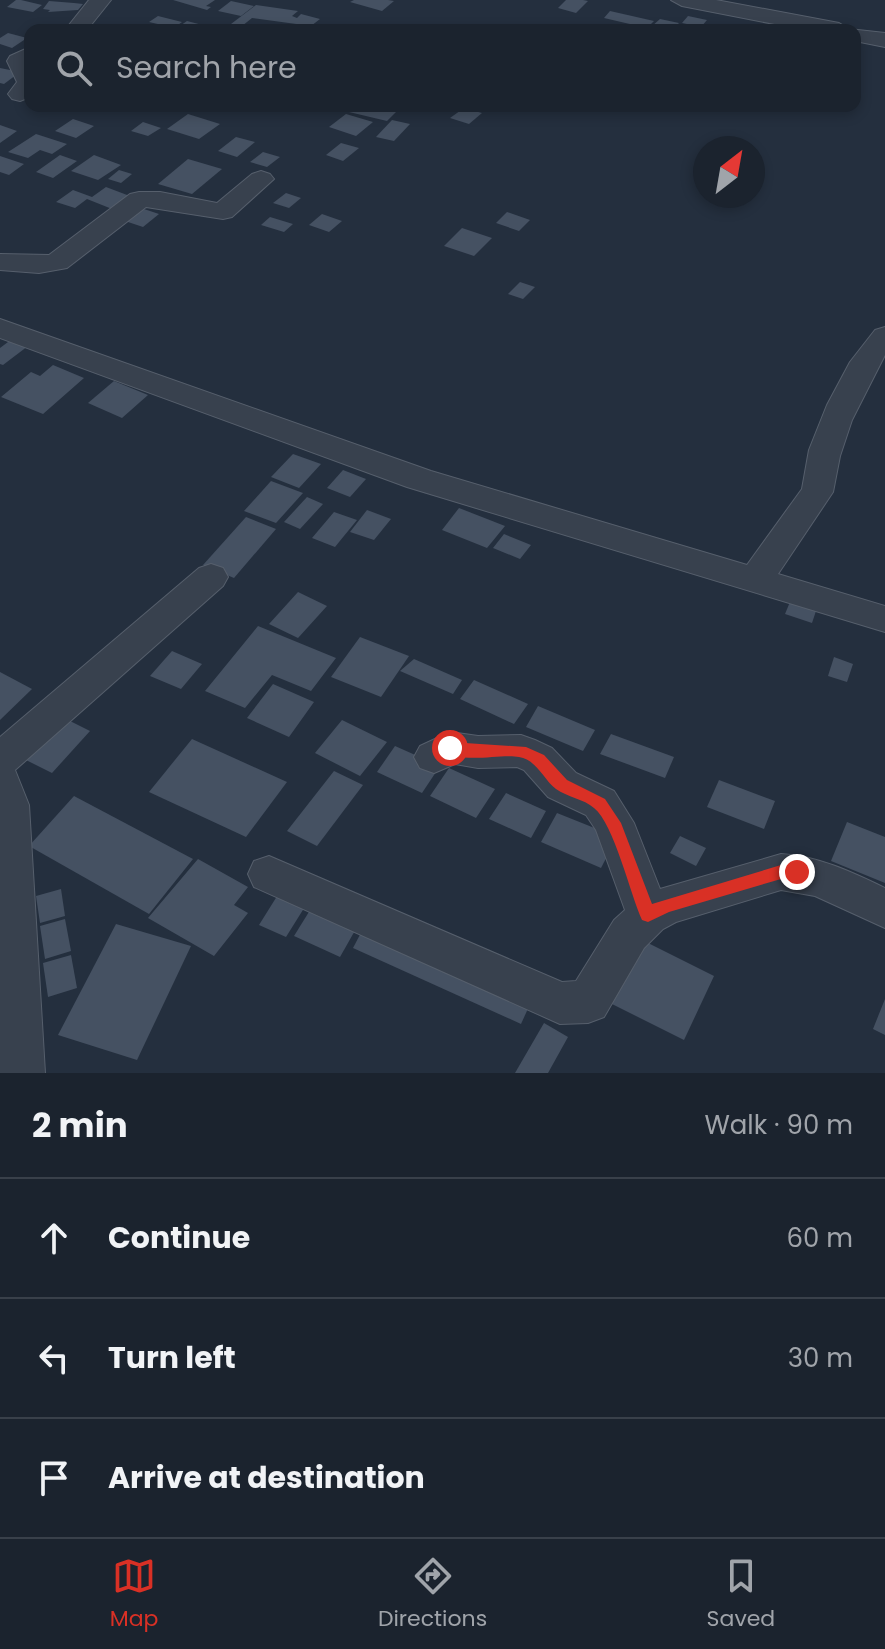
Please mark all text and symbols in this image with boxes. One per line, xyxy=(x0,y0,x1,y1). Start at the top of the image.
search box xyxy=(24,24,861,112)
icon: search xyxy=(52,46,96,90)
text: Search here xyxy=(116,46,297,89)
north arrow xyxy=(693,136,765,208)
route start xyxy=(432,730,468,766)
route end xyxy=(779,854,815,890)
text: 2 min xyxy=(32,1101,128,1149)
text: Walk · 90 m xyxy=(704,1107,853,1143)
icon: ahead xyxy=(32,1216,76,1260)
text: Continue xyxy=(108,1216,250,1259)
text: 60 m xyxy=(786,1220,853,1256)
icon: left xyxy=(32,1336,76,1380)
text: Turn left xyxy=(108,1336,236,1379)
text: 30 m xyxy=(788,1340,853,1376)
icon: arrive xyxy=(32,1456,76,1500)
text: Arrive at destination xyxy=(108,1456,425,1499)
tab: Map xyxy=(110,1554,158,1635)
tab: Directions xyxy=(378,1554,487,1635)
tab: Saved xyxy=(707,1554,775,1635)

